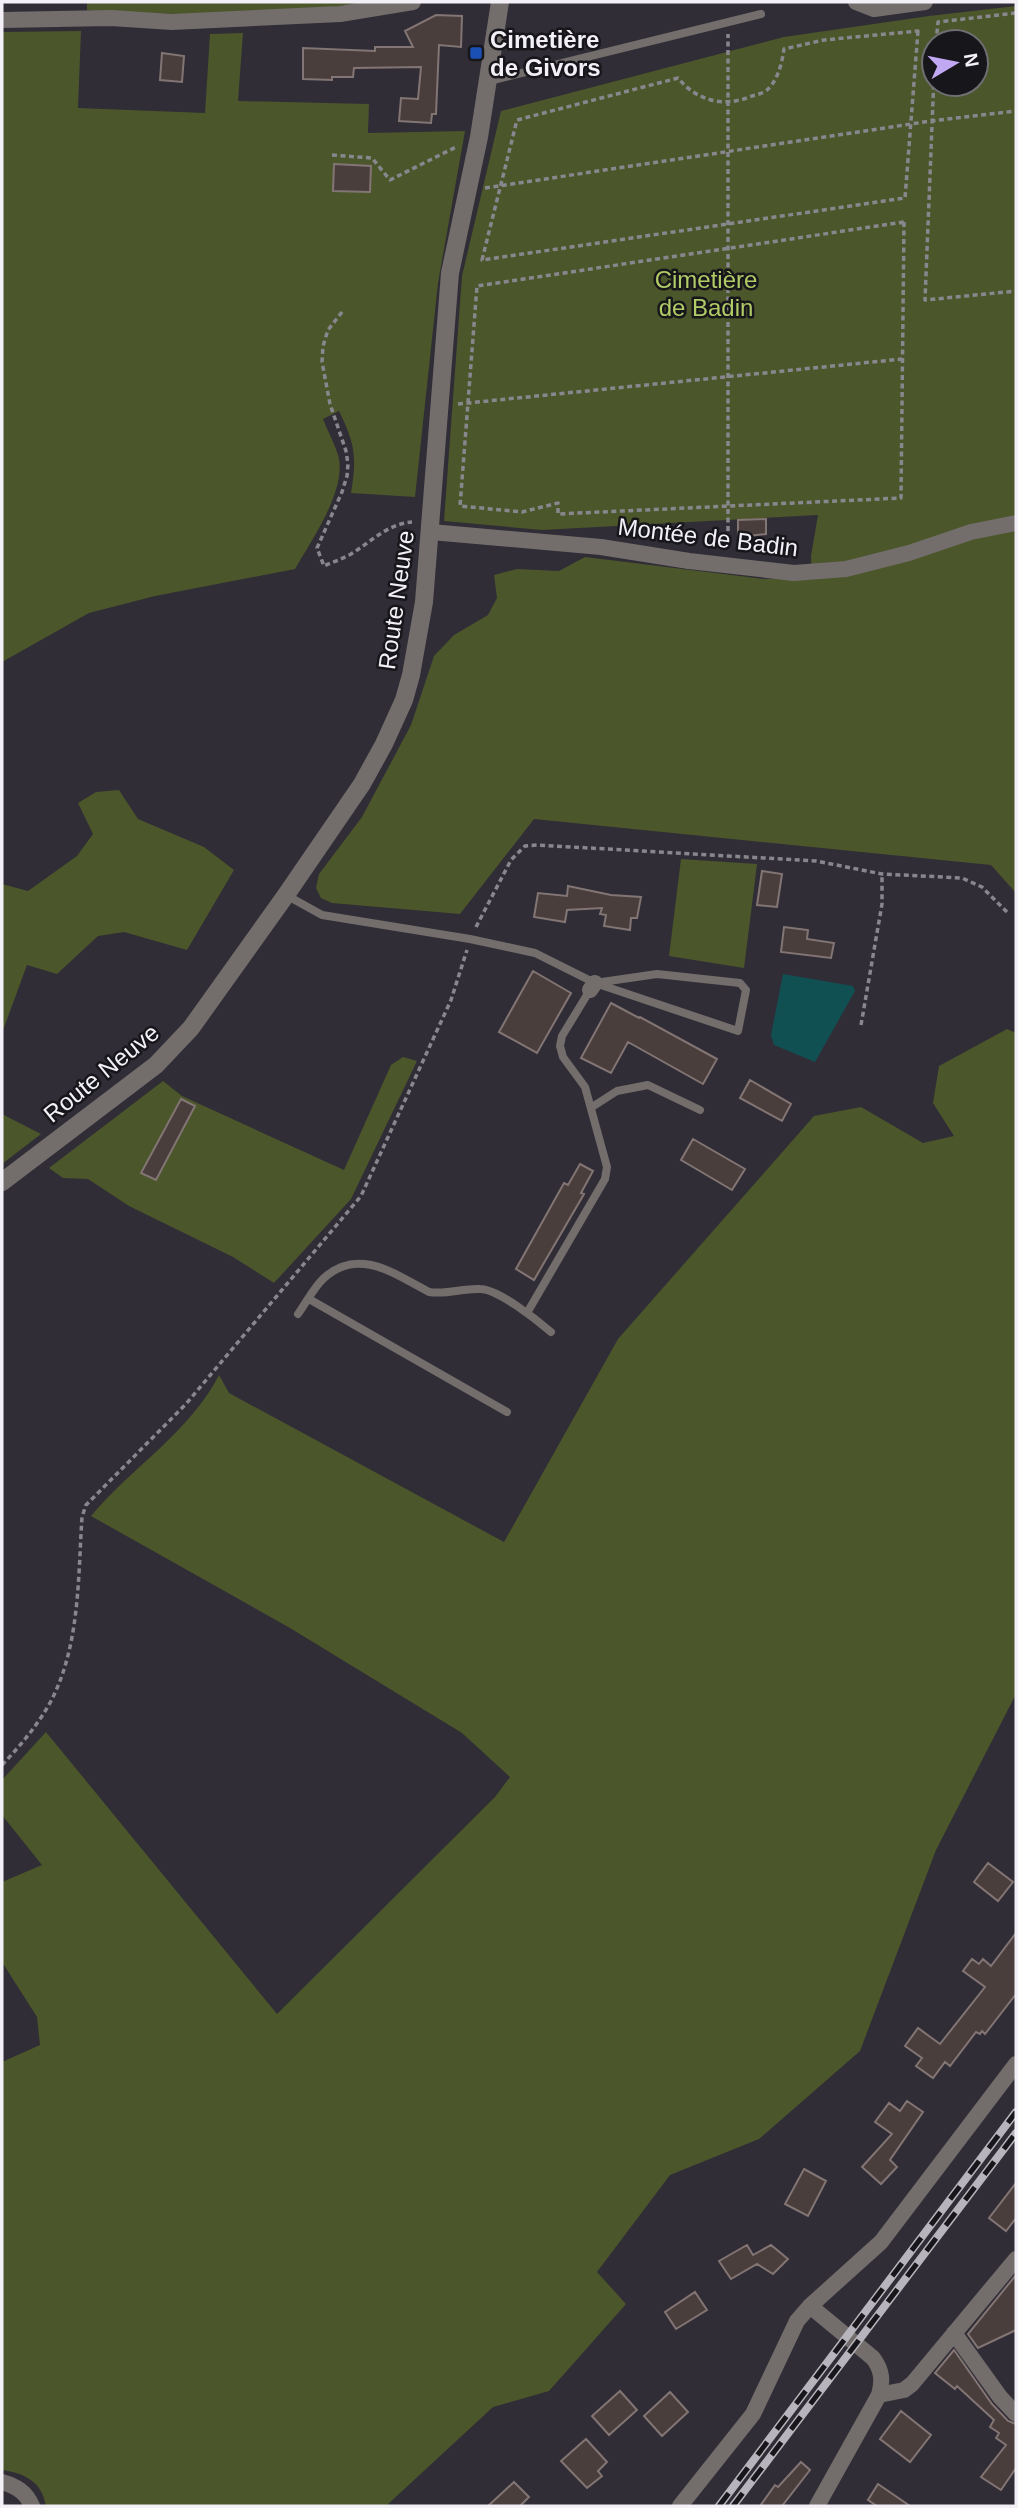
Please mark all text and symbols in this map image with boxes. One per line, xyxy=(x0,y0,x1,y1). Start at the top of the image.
place label: Cimetière de Givors xyxy=(490,26,601,81)
north arrow xyxy=(920,28,990,98)
marker: Cimetière de Givors xyxy=(468,45,484,61)
text: N xyxy=(960,52,983,69)
park label: Cimetière de Badin xyxy=(655,266,757,321)
street label: Montée de Badin xyxy=(616,513,800,561)
street label: Route Neuve xyxy=(373,529,419,671)
street label: Route Neuve xyxy=(38,1018,164,1128)

